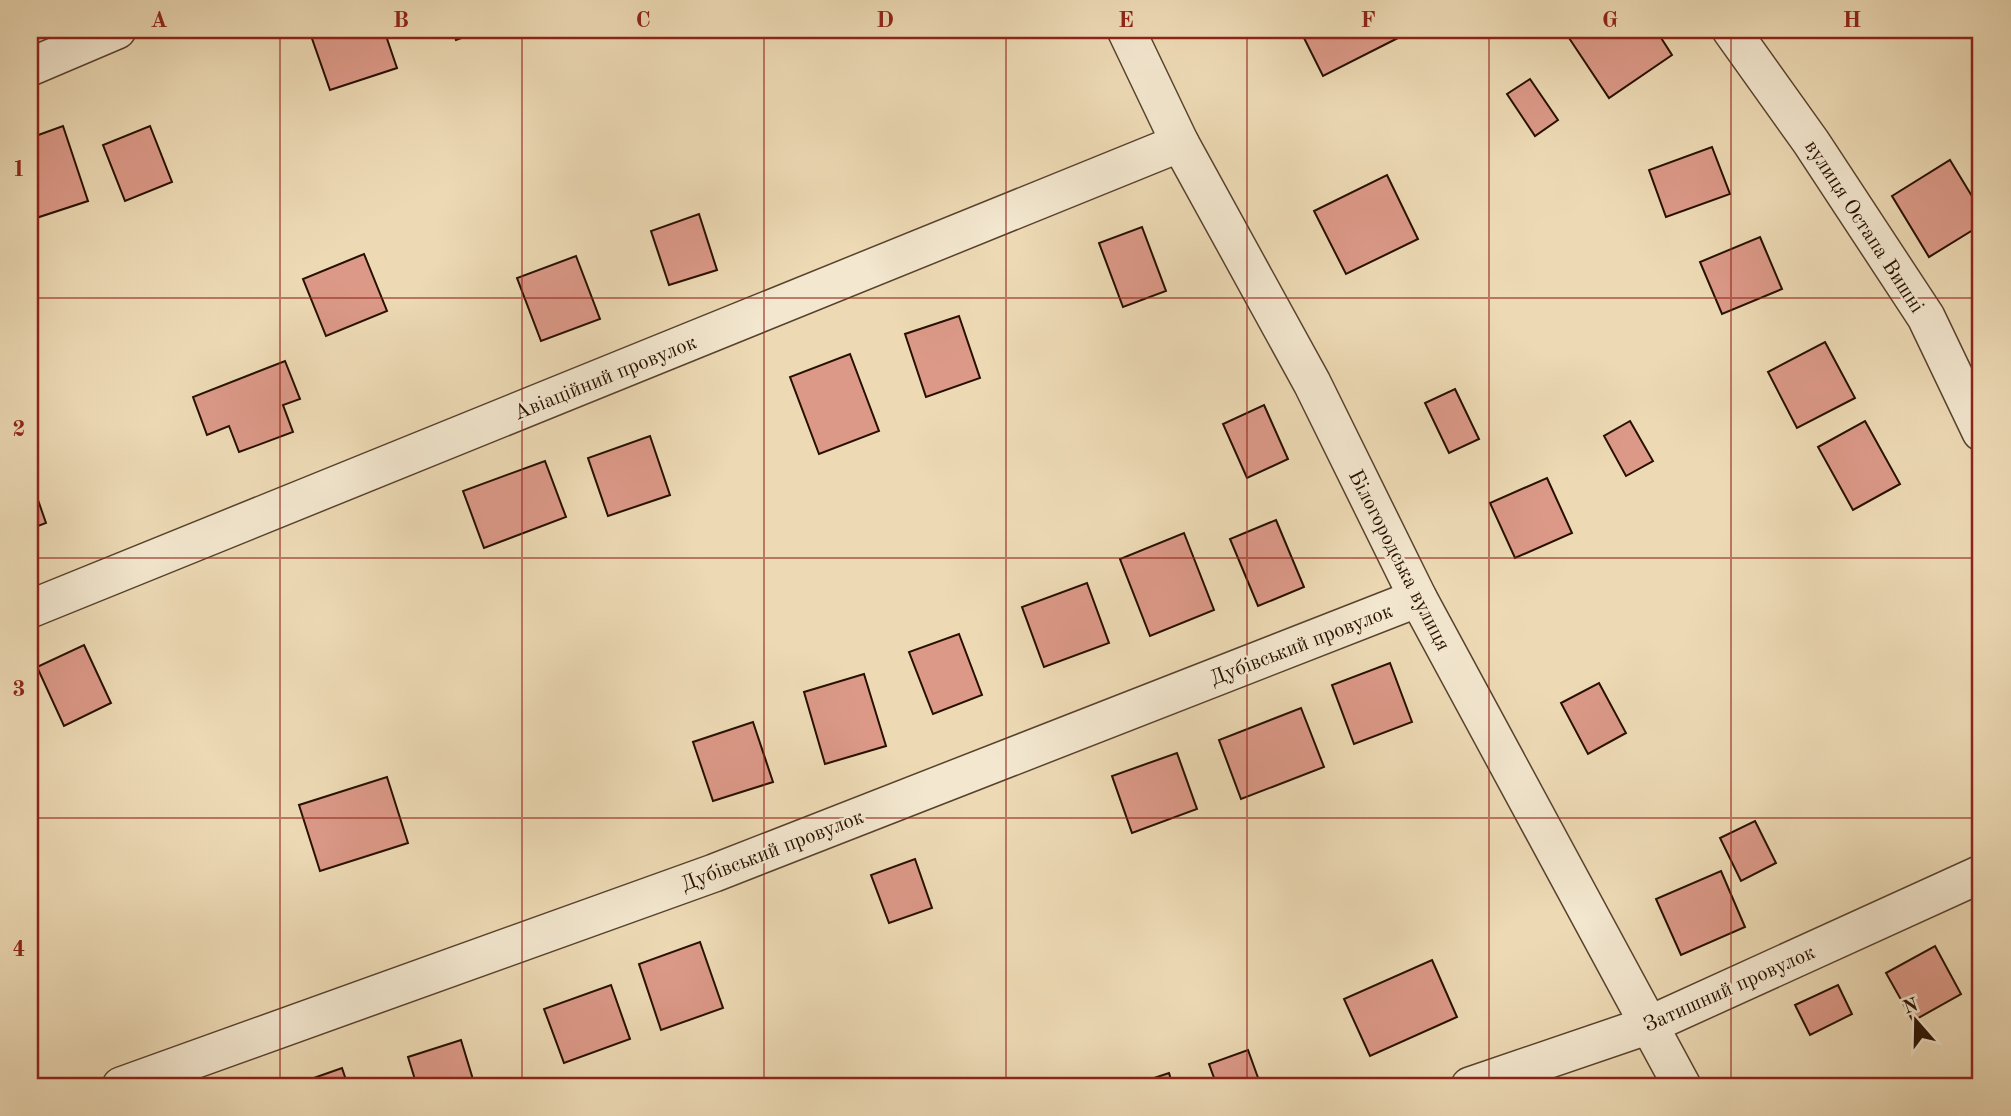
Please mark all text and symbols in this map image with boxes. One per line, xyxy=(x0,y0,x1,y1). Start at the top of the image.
text: A xyxy=(150,9,168,32)
text: B xyxy=(393,9,409,32)
text: C xyxy=(635,9,651,32)
text: D xyxy=(876,9,894,32)
text: E xyxy=(1118,9,1134,32)
text: F xyxy=(1360,9,1376,32)
text: G xyxy=(1602,9,1618,32)
text: H xyxy=(1843,9,1861,32)
street label: вулиця Остапа Вишні xyxy=(1800,137,1927,317)
text: 1 xyxy=(12,158,26,181)
street label: Авіаційний провулок xyxy=(511,332,700,425)
text: 2 xyxy=(12,418,26,441)
street label: Білогородська вулиця xyxy=(1344,467,1453,655)
street label: Дубівський провулок xyxy=(1207,601,1396,690)
text: 3 xyxy=(12,678,26,701)
street label: Дубівський провулок xyxy=(678,807,867,896)
text: 4 xyxy=(12,938,26,961)
street label: Затишний провулок xyxy=(1641,942,1819,1037)
north arrow xyxy=(1882,986,1952,1056)
text: N xyxy=(1901,996,1922,1019)

